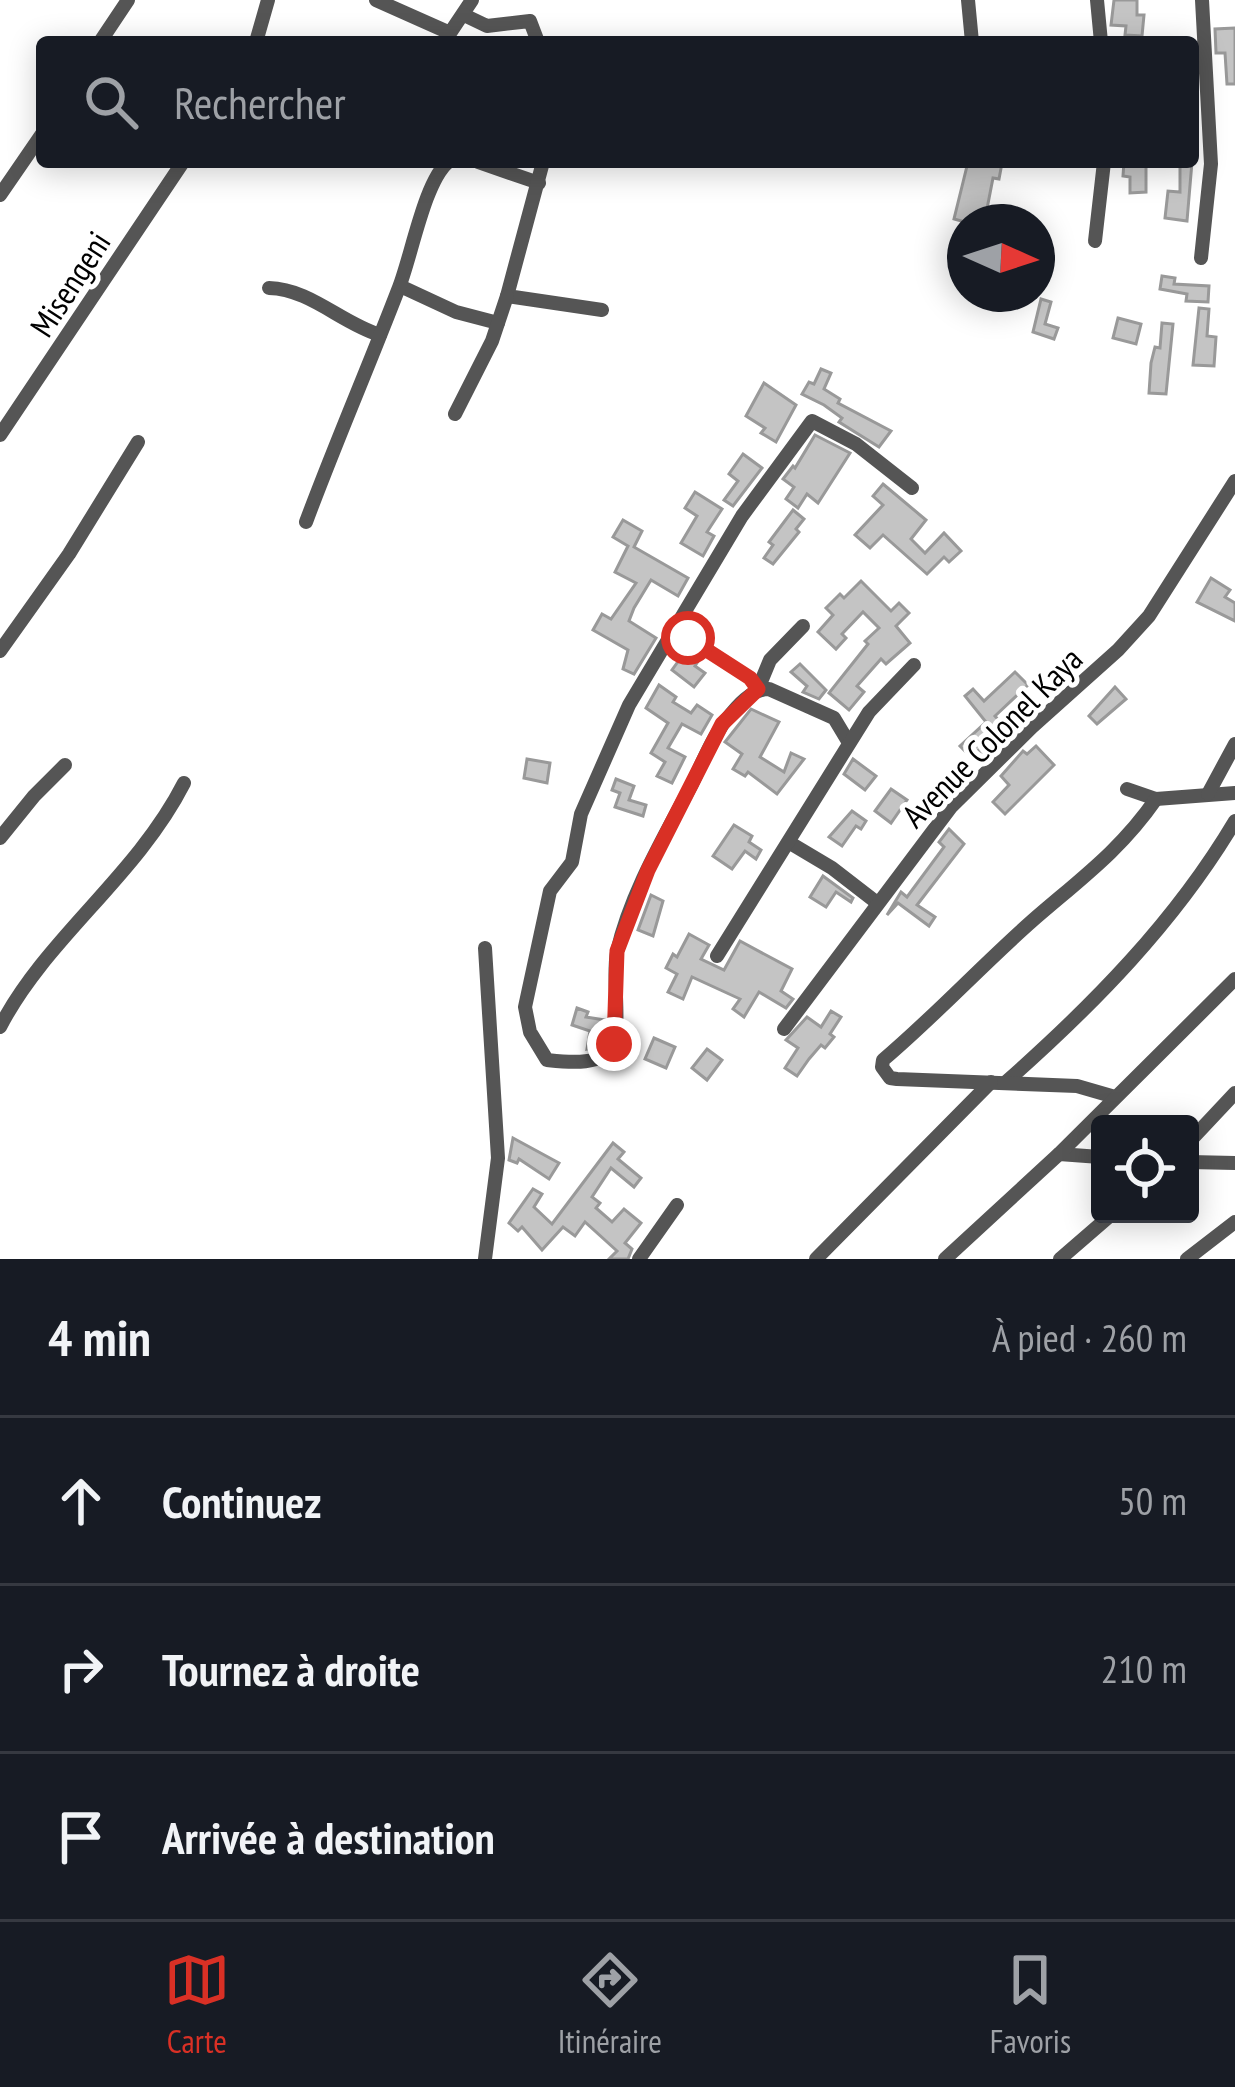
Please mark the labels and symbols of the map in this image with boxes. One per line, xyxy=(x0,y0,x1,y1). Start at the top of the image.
north arrow xyxy=(947,204,1055,312)
street label: Misengeni xyxy=(20,223,119,344)
route start xyxy=(661,611,715,665)
street label: Avenue Colonel Kaya xyxy=(892,637,1091,836)
route end xyxy=(587,1017,641,1071)

